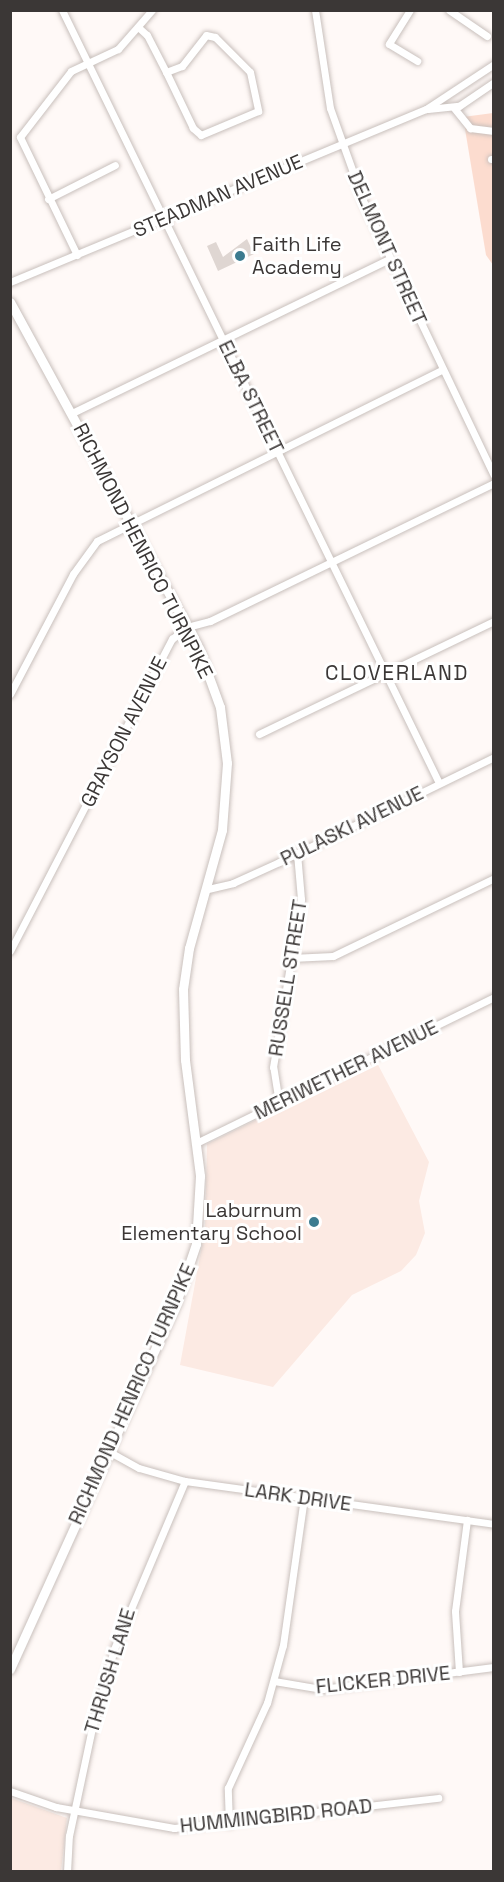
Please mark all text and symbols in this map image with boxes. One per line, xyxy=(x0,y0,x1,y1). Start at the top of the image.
street label: STEADMAN AVENUE xyxy=(130,149,306,243)
street label: DELMONT STREET xyxy=(342,167,432,329)
place label: Faith Life Academy xyxy=(252,232,342,279)
marker: Faith Life Academy xyxy=(233,249,247,263)
street label: ELBA STREET xyxy=(213,336,289,458)
street label: RICHMOND HENRICO TURNPIKE xyxy=(68,419,218,683)
street label: GRAYSON AVENUE xyxy=(76,653,172,811)
district label: CLOVERLAND xyxy=(325,660,469,686)
street label: PULASKI AVENUE xyxy=(276,781,428,871)
street label: RUSSELL STREET xyxy=(264,898,312,1058)
street label: MERIWETHER AVENUE xyxy=(250,1015,442,1125)
place label: Laburnum Elementary School xyxy=(121,1198,302,1245)
marker: Laburnum Elementary School xyxy=(307,1215,321,1229)
street label: RICHMOND HENRICO TURNPIKE xyxy=(63,1260,201,1528)
street label: LARK DRIVE xyxy=(243,1478,353,1516)
street label: THRUSH LANE xyxy=(80,1606,140,1736)
street label: FLICKER DRIVE xyxy=(315,1661,451,1699)
street label: HUMMINGBIRD ROAD xyxy=(179,1794,373,1838)

